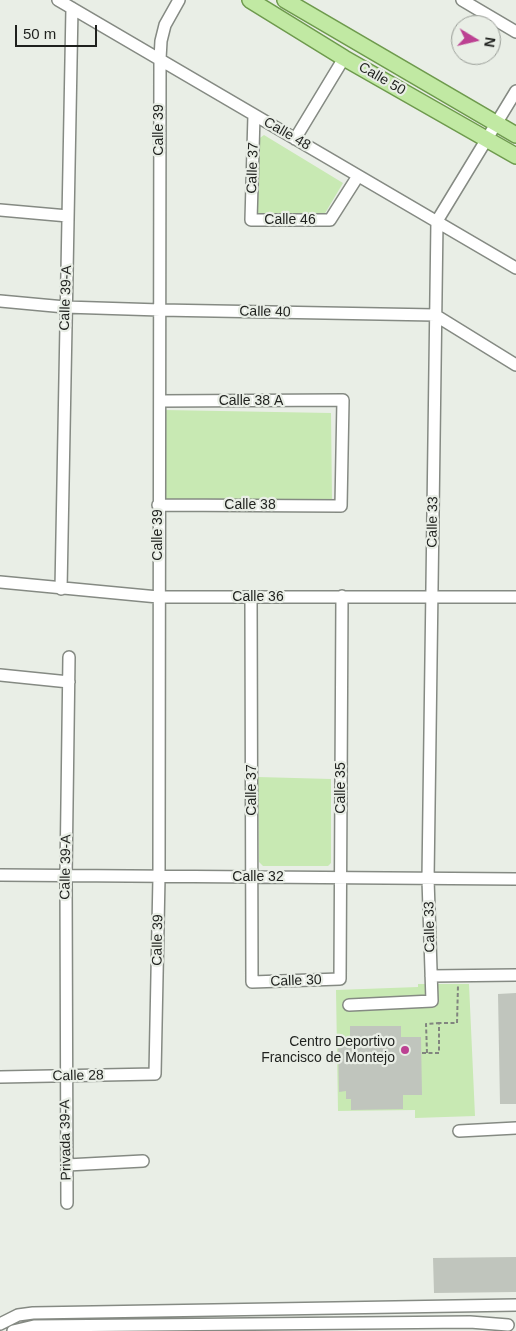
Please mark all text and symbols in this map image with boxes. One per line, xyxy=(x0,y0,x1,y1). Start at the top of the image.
scale bar xyxy=(18,15,100,47)
north arrow xyxy=(451,15,501,65)
text: 50 m xyxy=(23,25,56,42)
text: N xyxy=(481,36,499,48)
street label: Calle 50 xyxy=(356,59,408,99)
street label: Calle 39 xyxy=(151,104,167,156)
street label: Calle 48 xyxy=(261,114,313,154)
street label: Calle 37 xyxy=(244,142,262,194)
street label: Calle 46 xyxy=(264,212,316,228)
street label: Calle 39-A xyxy=(56,265,76,331)
street label: Calle 40 xyxy=(239,303,291,321)
street label: Calle 38 A xyxy=(219,393,283,409)
street label: Calle 33 xyxy=(424,496,442,548)
street label: Calle 38 xyxy=(224,497,276,513)
street label: Calle 39 xyxy=(150,509,166,561)
street label: Calle 36 xyxy=(232,589,284,605)
street label: Calle 35 xyxy=(333,762,349,814)
street label: Calle 37 xyxy=(244,764,260,816)
street label: Calle 39-A xyxy=(57,834,75,900)
street label: Calle 32 xyxy=(232,869,284,885)
street label: Calle 33 xyxy=(421,901,439,953)
street label: Calle 39 xyxy=(149,914,167,966)
street label: Calle 30 xyxy=(270,972,322,990)
place label: Centro Deportivo Francisco de Montejo xyxy=(261,1034,395,1066)
marker: Centro Deportivo Francisco de Montejo xyxy=(399,1044,411,1056)
street label: Calle 28 xyxy=(52,1067,104,1085)
street label: Privada 39-A xyxy=(57,1099,75,1181)

